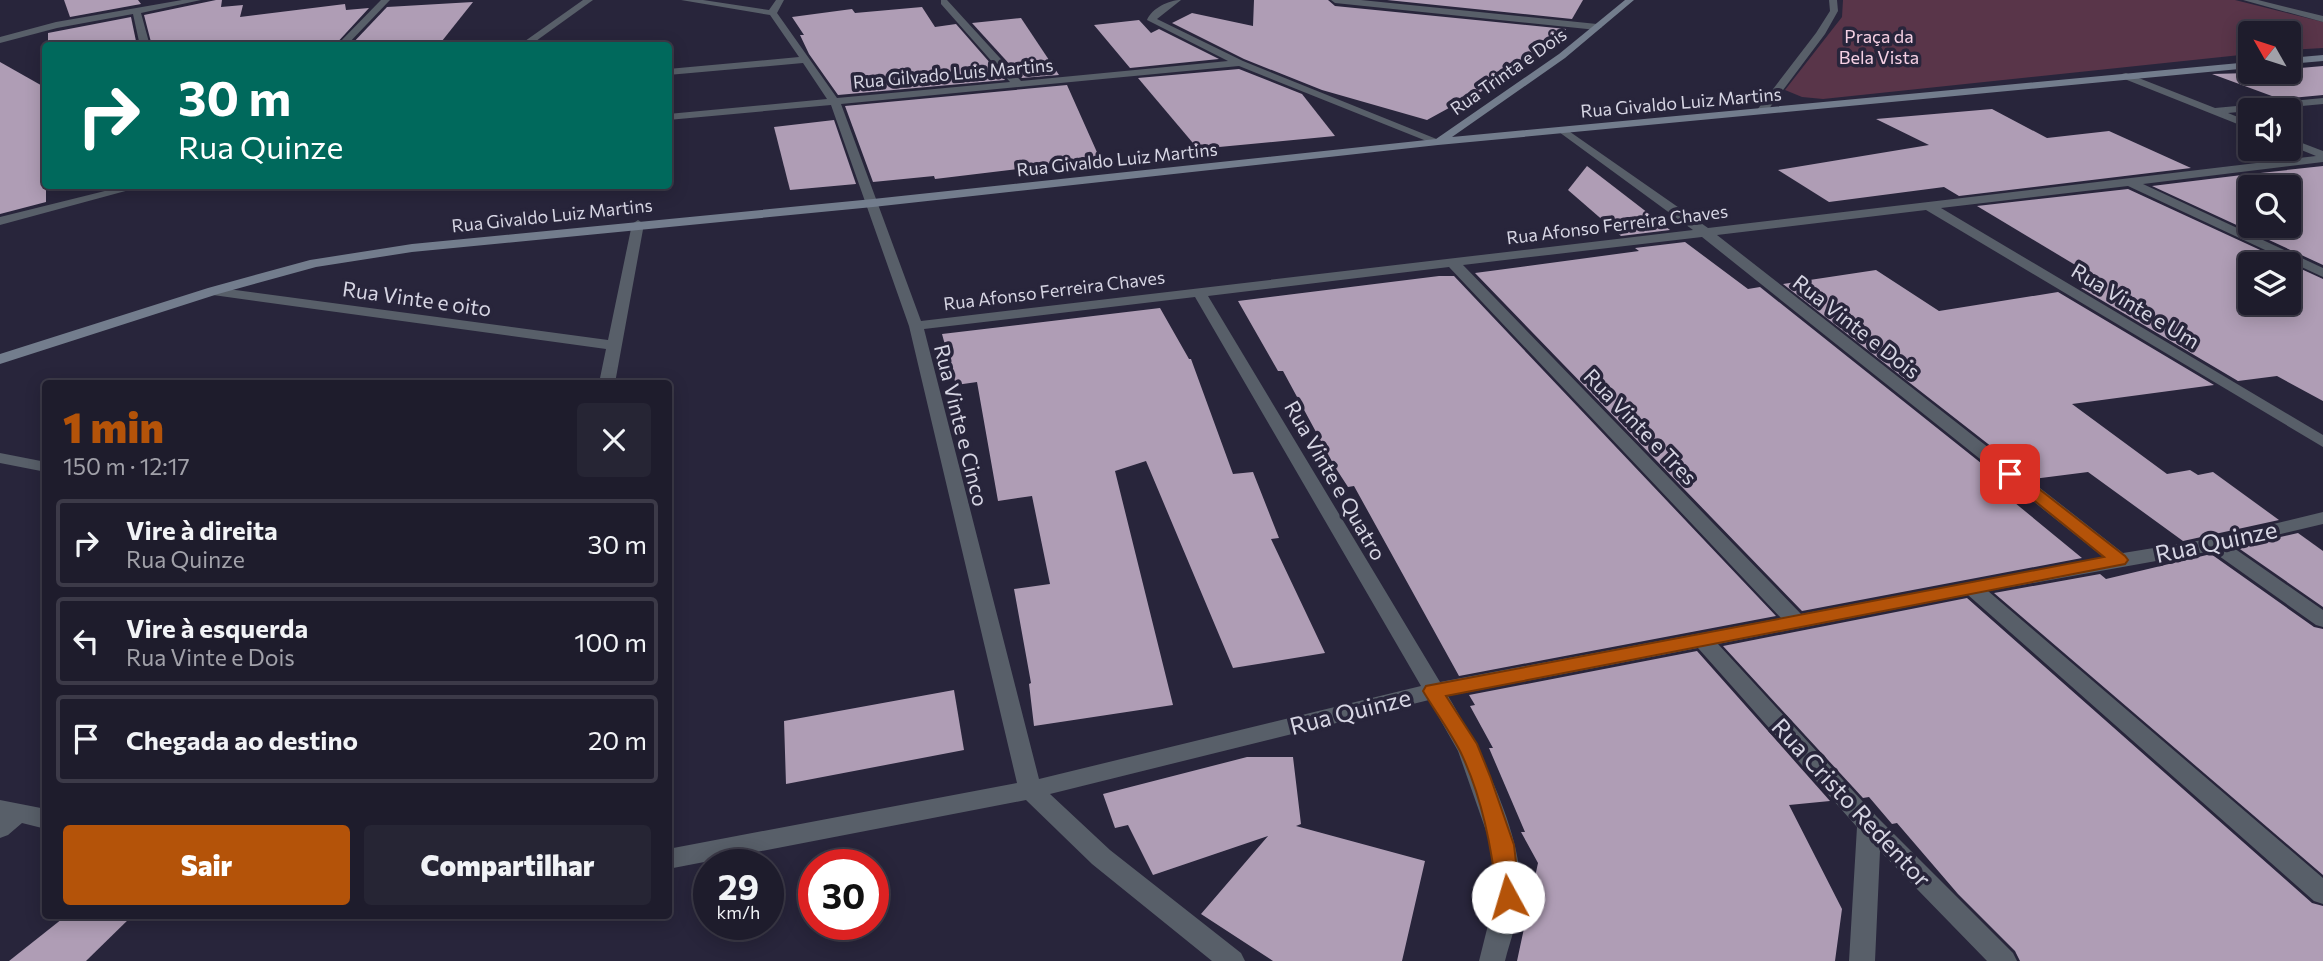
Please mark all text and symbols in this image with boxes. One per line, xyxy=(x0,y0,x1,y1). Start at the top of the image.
north arrow xyxy=(2238,21,2301,84)
map controls xyxy=(2238,21,2301,315)
street label: Rua Trinta e Dois xyxy=(1446,23,1570,119)
park label: Praça da Bela Vista xyxy=(1839,25,1919,68)
street label: Rua Gilvado Luis Martins xyxy=(852,53,1054,93)
text: 30 m xyxy=(178,66,291,126)
icon: right xyxy=(63,70,154,161)
street label: Rua Givaldo Luiz Martins xyxy=(1579,82,1783,122)
button: sound xyxy=(2238,98,2301,161)
text: Rua Quinze xyxy=(178,126,343,166)
street label: Rua Givaldo Luiz Martins xyxy=(1015,138,1219,180)
button: search xyxy=(2238,175,2301,238)
street label: Rua Givaldo Luiz Martins xyxy=(450,194,654,236)
street label: Rua Afonso Ferreira Chaves xyxy=(1505,199,1729,249)
button: layers xyxy=(2238,252,2301,315)
street label: Rua Vinte e Um xyxy=(2067,257,2205,353)
street label: Rua Afonso Ferreira Chaves xyxy=(942,265,1166,315)
street label: Rua Vinte e Dois xyxy=(1789,269,1925,383)
street label: Rua Vinte e oito xyxy=(341,275,493,321)
street label: Rua Vinte e Cinco xyxy=(930,341,994,509)
street label: Rua Vinte e Tres xyxy=(1579,363,1703,489)
street label: Rua Vinte e Quatro xyxy=(1280,396,1392,564)
text: 1 min xyxy=(63,400,164,452)
button: close xyxy=(577,403,651,477)
pin xyxy=(1980,444,2040,504)
text: 150 m · 12:17 xyxy=(63,452,190,480)
icon: arrive xyxy=(1991,455,2029,493)
text: Vire à direita xyxy=(126,514,278,545)
street label: Rua Quinze xyxy=(2152,514,2280,568)
icon: right xyxy=(67,524,105,562)
text: 30 m xyxy=(588,528,647,559)
text: Rua Quinze xyxy=(126,545,245,573)
text: Vire à esquerda xyxy=(126,612,308,643)
icon: left xyxy=(67,622,105,660)
text: 100 m xyxy=(574,626,647,657)
text: Rua Vinte e Dois xyxy=(126,643,295,671)
street label: Rua Quinze xyxy=(1286,682,1414,740)
street label: Rua Cristo Redentor xyxy=(1766,712,1938,893)
icon: arrive xyxy=(67,720,105,758)
text: Chegada ao destino xyxy=(126,724,358,755)
text: 20 m xyxy=(588,724,647,755)
button: Sair xyxy=(63,825,350,905)
button: Compartilhar xyxy=(364,825,651,905)
speed limit sign: 30 xyxy=(798,849,889,940)
position arrow xyxy=(1471,860,1545,934)
text: 29 xyxy=(718,864,759,907)
text: km/h xyxy=(717,901,760,923)

